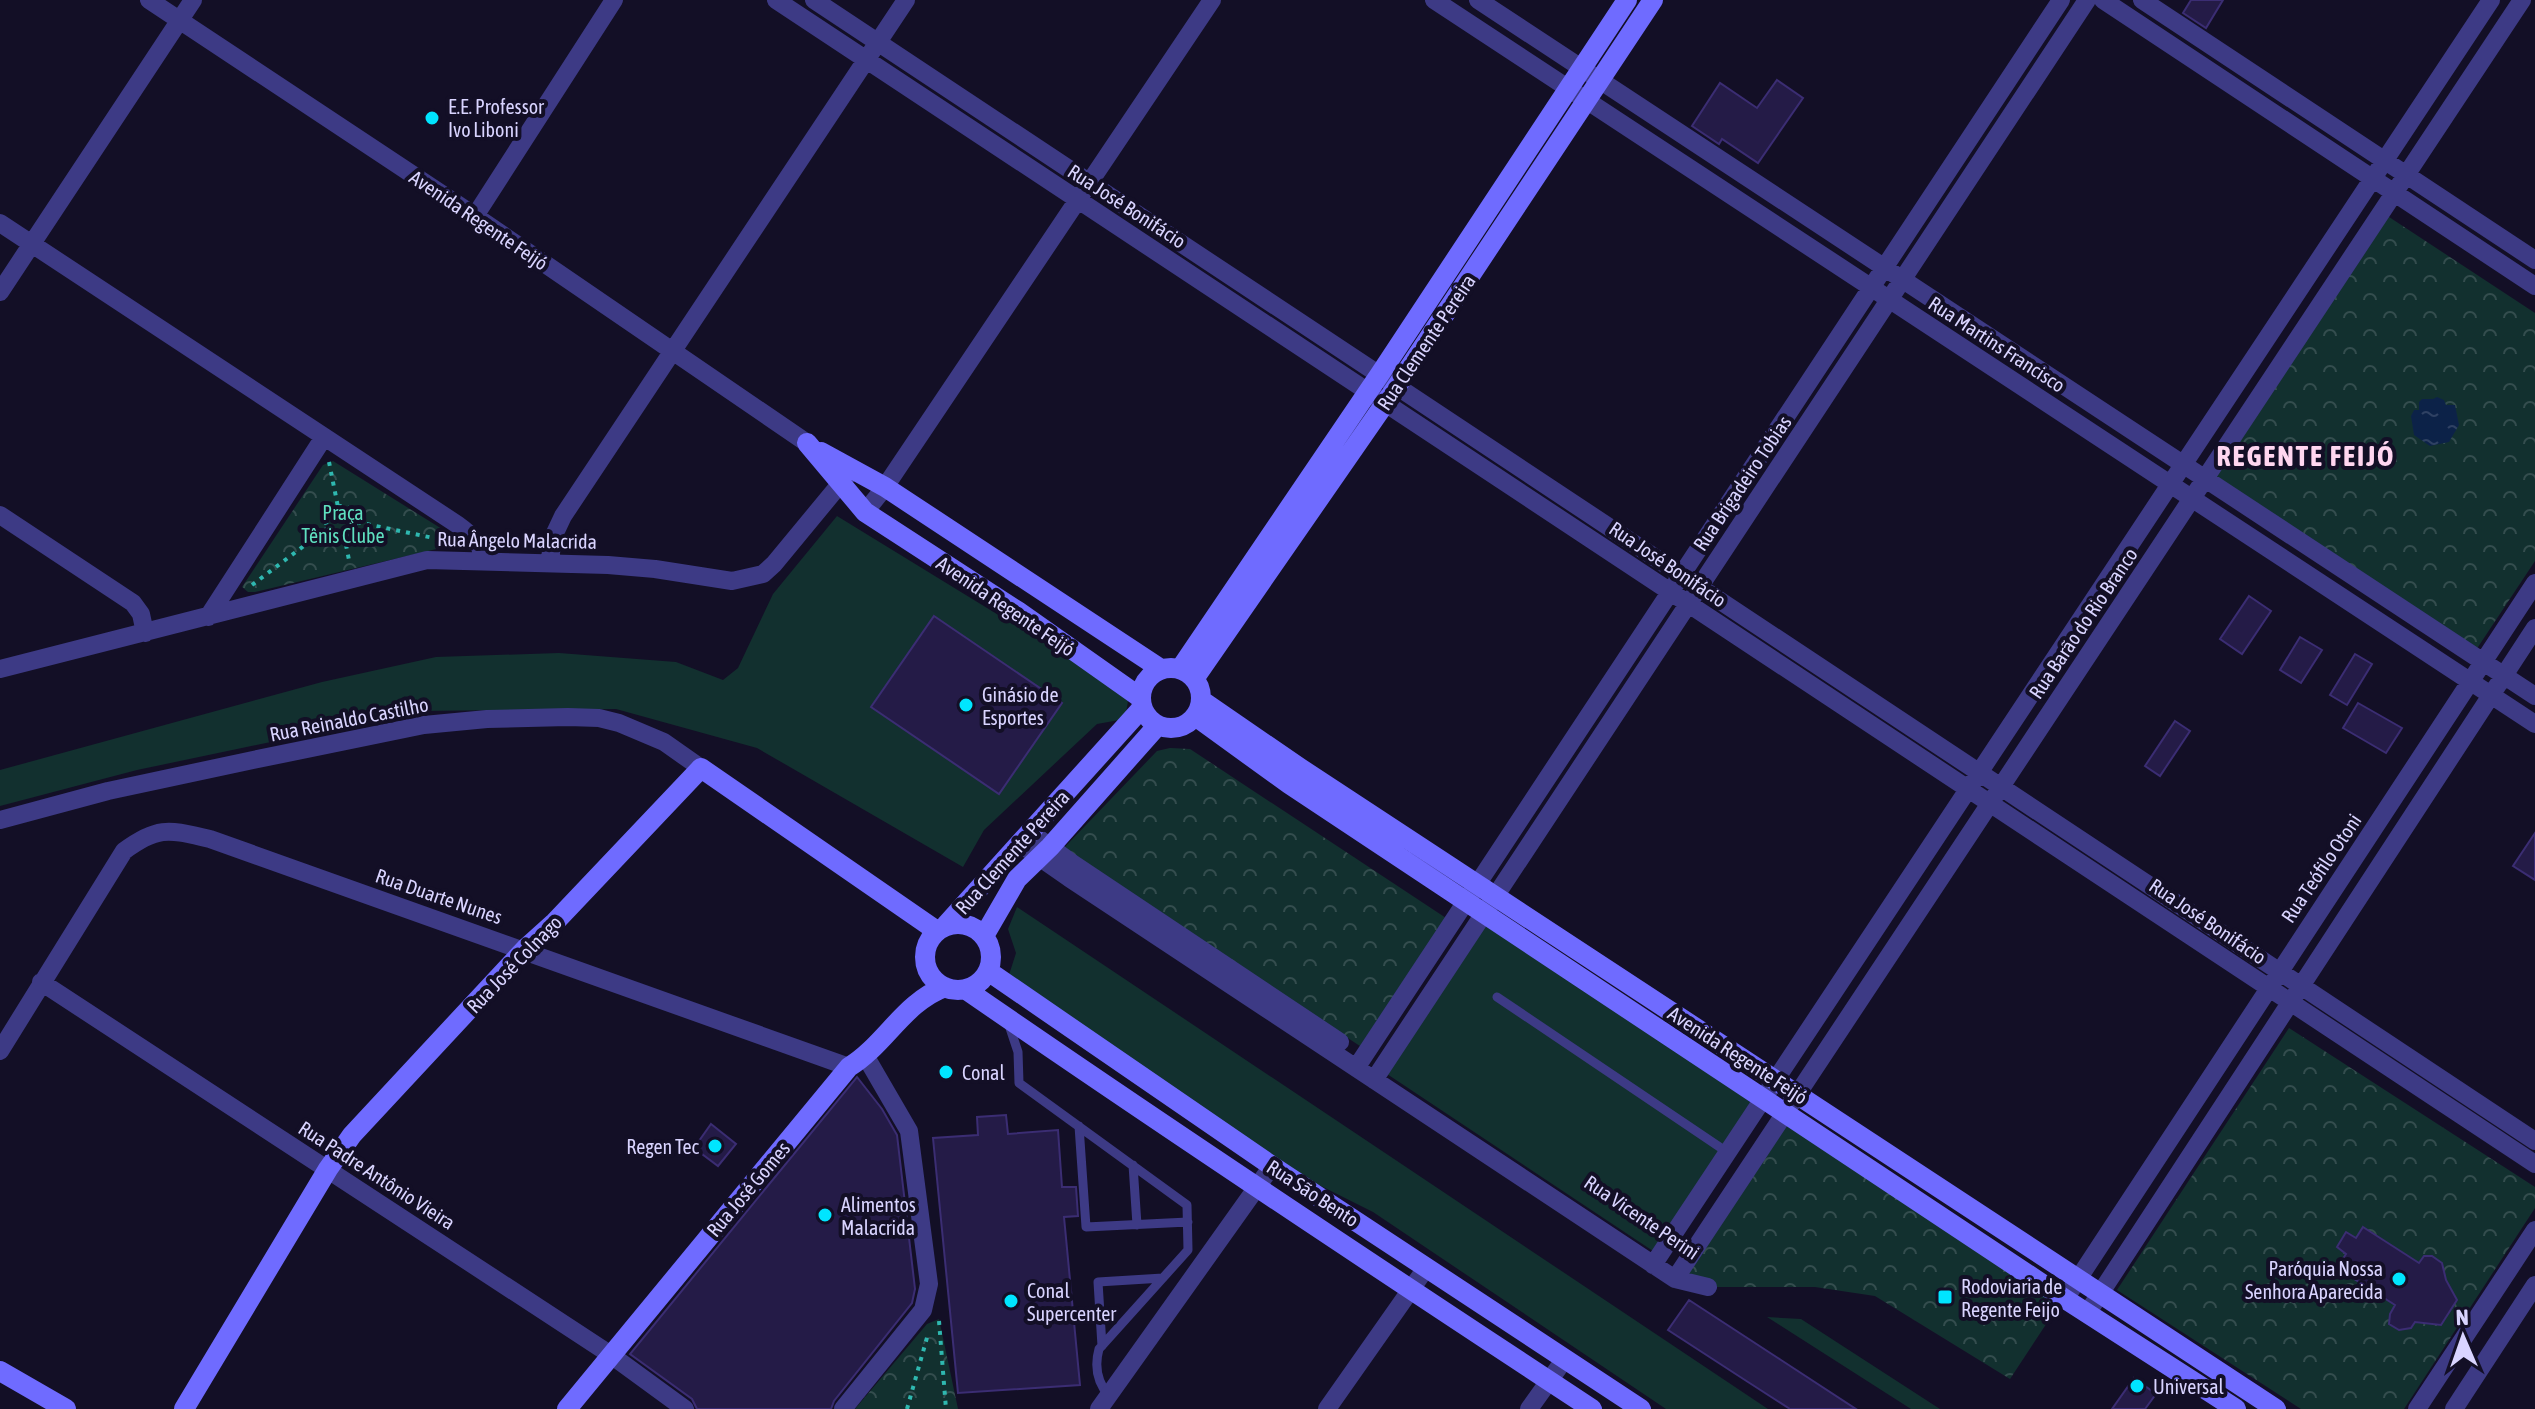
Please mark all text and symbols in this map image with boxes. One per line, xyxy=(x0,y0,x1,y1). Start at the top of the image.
place label: E.E. Professor Ivo Liboni xyxy=(448,95,545,141)
marker: E.E. Professor Ivo Liboni xyxy=(423,109,441,127)
street label: Rua José Bonifácio xyxy=(1064,159,1190,253)
street label: Avenida Regente Feijó xyxy=(406,165,552,275)
street label: Rua Clemente Pereira xyxy=(1372,270,1480,414)
street label: Rua Martins Francisco xyxy=(1924,291,2070,397)
street label: Rua Brigadeiro Tobias xyxy=(1688,411,1796,555)
district label: REGENTE FEIJÓ xyxy=(2217,440,2395,472)
park label: Praça Tênis Clube xyxy=(301,501,385,547)
street label: Rua José Bonifácio xyxy=(1605,517,1731,611)
street label: Rua Ângelo Malacrida xyxy=(437,527,597,553)
street label: Rua Barão do Rio Branco xyxy=(2024,543,2142,703)
street label: Avenida Regente Feijó xyxy=(933,551,1079,661)
place label: Ginásio de Esportes xyxy=(982,683,1059,729)
street label: Rua Reinaldo Castilho xyxy=(268,692,430,746)
marker: Ginásio de Esportes xyxy=(957,696,975,714)
street label: Rua Clemente Pereira xyxy=(950,785,1074,919)
street label: Rua Teófilo Otoni xyxy=(2276,809,2366,927)
street label: Rua Duarte Nunes xyxy=(373,864,505,928)
street label: Rua José Bonifácio xyxy=(2145,874,2271,968)
street label: Rua José Colnago xyxy=(462,910,566,1018)
street label: Avenida Regente Feijó xyxy=(1664,1001,1812,1109)
place label: Conal xyxy=(962,1061,1005,1084)
marker: Conal xyxy=(937,1063,955,1081)
street label: Rua Padre Antônio Vieira xyxy=(295,1116,459,1234)
place label: Regen Tec xyxy=(626,1135,700,1158)
street label: Rua José Gomes xyxy=(702,1137,794,1241)
marker: Regen Tec xyxy=(706,1137,724,1155)
street label: Rua São Bento xyxy=(1263,1155,1363,1231)
street label: Rua Vicente Perini xyxy=(1580,1170,1704,1264)
place label: Alimentos Malacrida xyxy=(841,1193,916,1239)
marker: Alimentos Malacrida xyxy=(816,1206,834,1224)
place label: Paróquia Nossa Senhora Aparecida xyxy=(2245,1257,2383,1303)
marker: Paróquia Nossa Senhora Aparecida xyxy=(2390,1270,2408,1288)
place label: Rodoviaria de Regente Feijo xyxy=(1961,1275,2062,1321)
place label: Conal Supercenter xyxy=(1027,1279,1117,1325)
marker: Rodoviaria de Regente Feijo xyxy=(1936,1288,1954,1306)
marker: Conal Supercenter xyxy=(1002,1292,1020,1310)
north arrow xyxy=(2423,1297,2503,1377)
text: N xyxy=(2455,1304,2469,1330)
place label: Universal xyxy=(2153,1375,2224,1398)
marker: Universal xyxy=(2128,1377,2146,1395)

